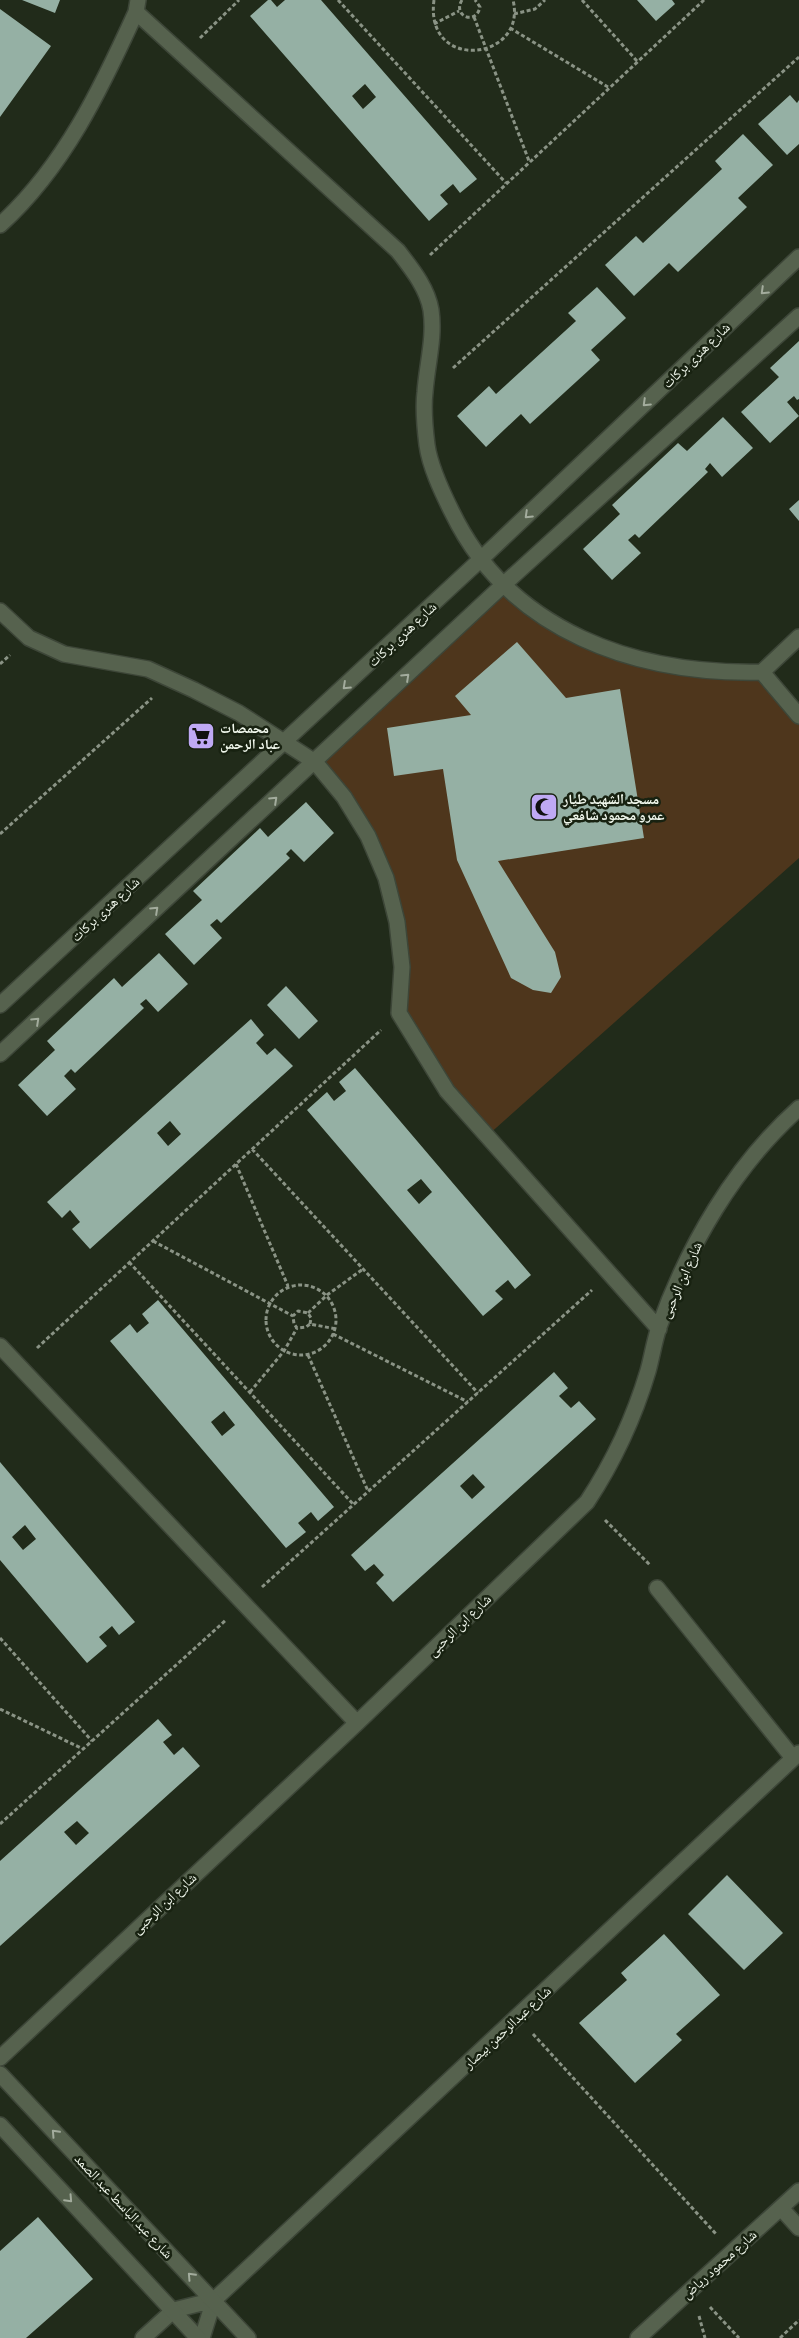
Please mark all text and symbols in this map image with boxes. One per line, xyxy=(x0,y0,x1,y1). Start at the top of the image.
one-way arrow xyxy=(760,285,769,294)
street label: شارع هنرى بركات xyxy=(658,318,734,393)
one-way arrow xyxy=(642,397,651,406)
one-way arrow xyxy=(525,509,534,518)
street label: شارع هنرى بركات xyxy=(364,598,441,671)
one-way arrow xyxy=(400,674,409,683)
one-way arrow xyxy=(342,680,351,689)
place label: محمصات عباد الرحمن xyxy=(220,719,280,753)
supermarket icon: محمصات عباد الرحمن xyxy=(186,721,216,751)
place label: مسجد الشهيد طيار عمرو محمود شافعي xyxy=(562,790,664,826)
mosque icon: مسجد الشهيد طيار عمرو محمود شافعي xyxy=(529,792,559,822)
one-way arrow xyxy=(269,797,278,806)
street label: شارع هنرى بركات xyxy=(67,873,144,946)
one-way arrow xyxy=(149,907,158,916)
one-way arrow xyxy=(30,1018,39,1027)
street label: شارع ابن الرحبى xyxy=(656,1239,707,1322)
street label: شارع ابن الرحبى xyxy=(423,1590,495,1661)
street label: شارع ابن الرحبى xyxy=(128,1868,201,1938)
street label: شارع عبدالرحمن بيصار xyxy=(459,1982,555,2074)
one-way arrow xyxy=(52,2129,61,2138)
street label: شارع عبد الباسط عبد الصمد xyxy=(70,2150,177,2263)
one-way arrow xyxy=(63,2193,72,2202)
street label: شارع محمود رياض xyxy=(678,2225,761,2303)
one-way arrow xyxy=(188,2273,197,2282)

